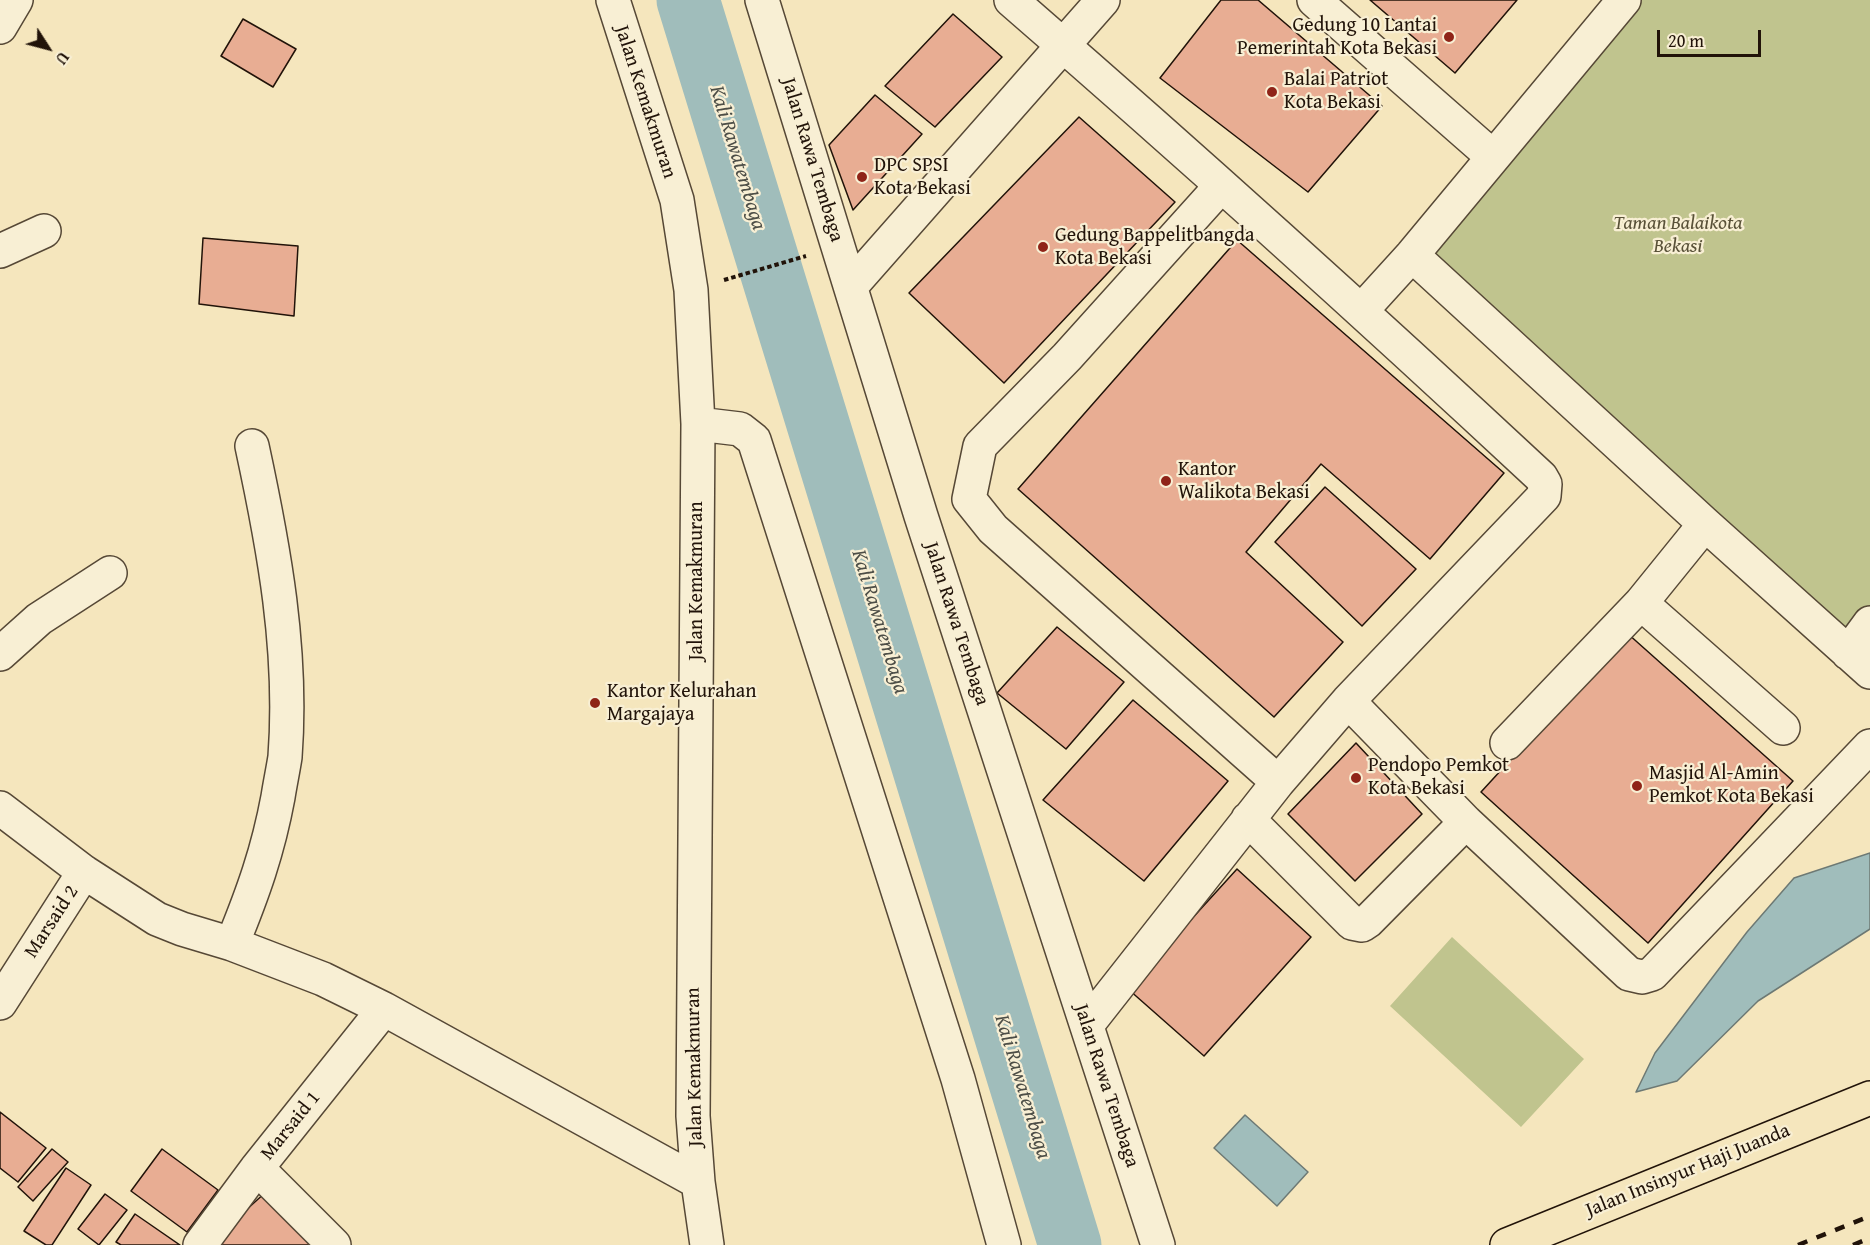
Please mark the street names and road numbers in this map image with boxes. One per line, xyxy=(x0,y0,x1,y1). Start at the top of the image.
street label: Jalan Kemakmuran xyxy=(609,22,681,182)
street label: Jalan Rawa Tembaga xyxy=(776,75,848,245)
street label: Jalan Kemakmuran xyxy=(685,501,709,661)
street label: Jalan Rawa Tembaga xyxy=(918,539,994,709)
street label: Marsaid 2 xyxy=(20,881,84,963)
street label: Jalan Kemakmuran xyxy=(682,987,708,1147)
street label: Jalan Rawa Tembaga xyxy=(1068,1001,1144,1171)
street label: Marsaid 1 xyxy=(256,1087,326,1165)
street label: Jalan Insinyur Haji Juanda xyxy=(1582,1119,1794,1223)

